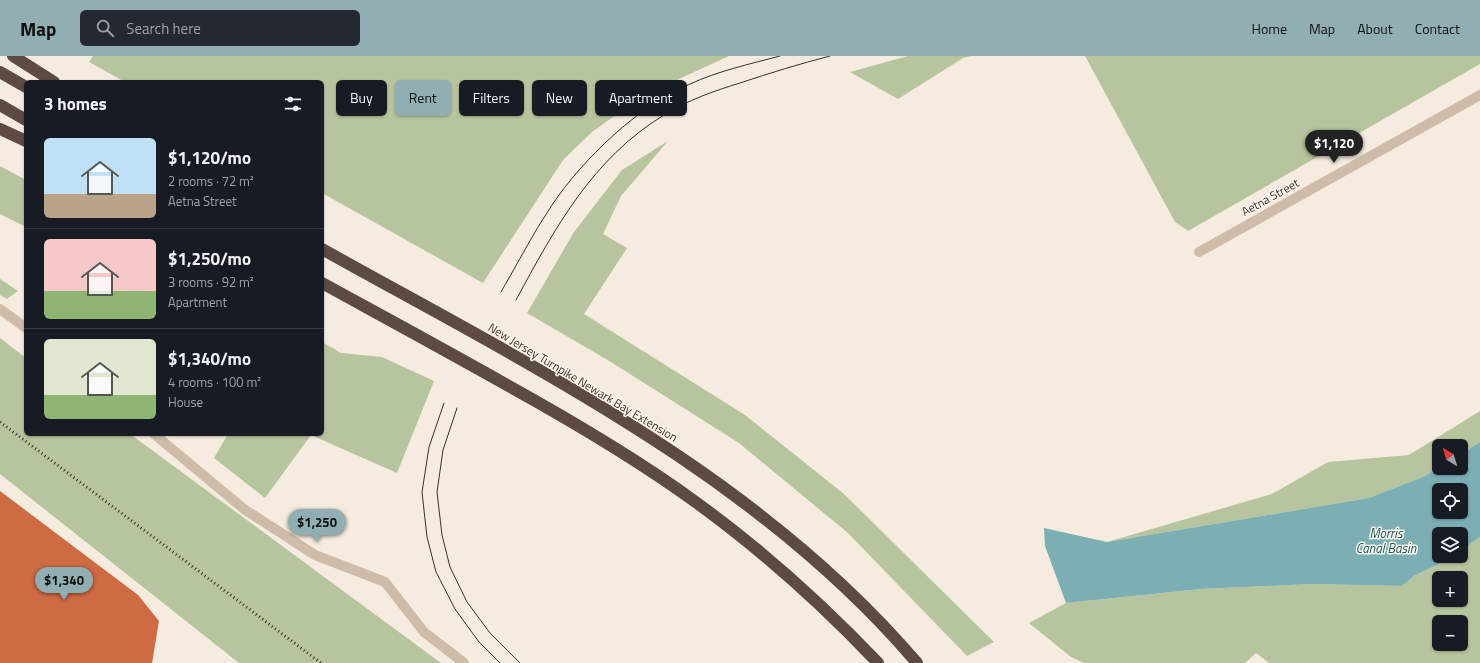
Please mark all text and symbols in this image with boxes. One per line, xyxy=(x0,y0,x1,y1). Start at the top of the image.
search box xyxy=(80,10,360,46)
text: Map xyxy=(20,14,56,43)
icon: search xyxy=(94,17,116,39)
text: Search here xyxy=(126,17,201,40)
text: Home xyxy=(1252,18,1287,39)
text: Map xyxy=(1309,18,1335,39)
text: About xyxy=(1357,18,1393,39)
text: Contact xyxy=(1415,18,1460,39)
chip: Buy xyxy=(336,80,387,116)
chip: Rent xyxy=(395,80,451,116)
chip: Filters xyxy=(459,80,524,116)
chip: New xyxy=(532,80,587,116)
chip: Apartment xyxy=(595,80,687,116)
text: 3 homes xyxy=(44,91,107,117)
icon: filters xyxy=(282,93,304,115)
pin: $1,120 xyxy=(1301,130,1367,164)
text: $1,120 xyxy=(1314,133,1354,153)
text: $1,120/mo xyxy=(168,145,251,171)
icon: home xyxy=(76,154,124,202)
text: 2 rooms · 72 m² xyxy=(168,171,254,191)
street label: Aetna Street xyxy=(1238,173,1303,221)
text: Aetna Street xyxy=(168,191,237,211)
text: $1,250/mo xyxy=(168,246,251,272)
icon: home xyxy=(76,255,124,303)
text: 3 rooms · 92 m² xyxy=(168,272,254,292)
text: Apartment xyxy=(168,292,227,312)
street label: New Jersey Turnpike Newark Bay Extension xyxy=(485,318,681,446)
text: $1,340/mo xyxy=(168,346,251,372)
icon: home xyxy=(76,355,124,403)
text: 4 rooms · 100 m² xyxy=(168,372,261,392)
text: House xyxy=(168,392,203,412)
north arrow xyxy=(1432,439,1468,475)
map controls xyxy=(1432,439,1468,651)
button: locate xyxy=(1432,483,1468,519)
pin: $1,250 xyxy=(284,509,350,543)
text: $1,250 xyxy=(297,512,337,532)
water label: Morris Canal Basin xyxy=(1356,523,1417,558)
button: layers xyxy=(1432,527,1468,563)
pin: $1,340 xyxy=(31,567,97,601)
text: $1,340 xyxy=(44,570,84,590)
button: + xyxy=(1432,571,1468,607)
button: − xyxy=(1432,615,1468,651)

